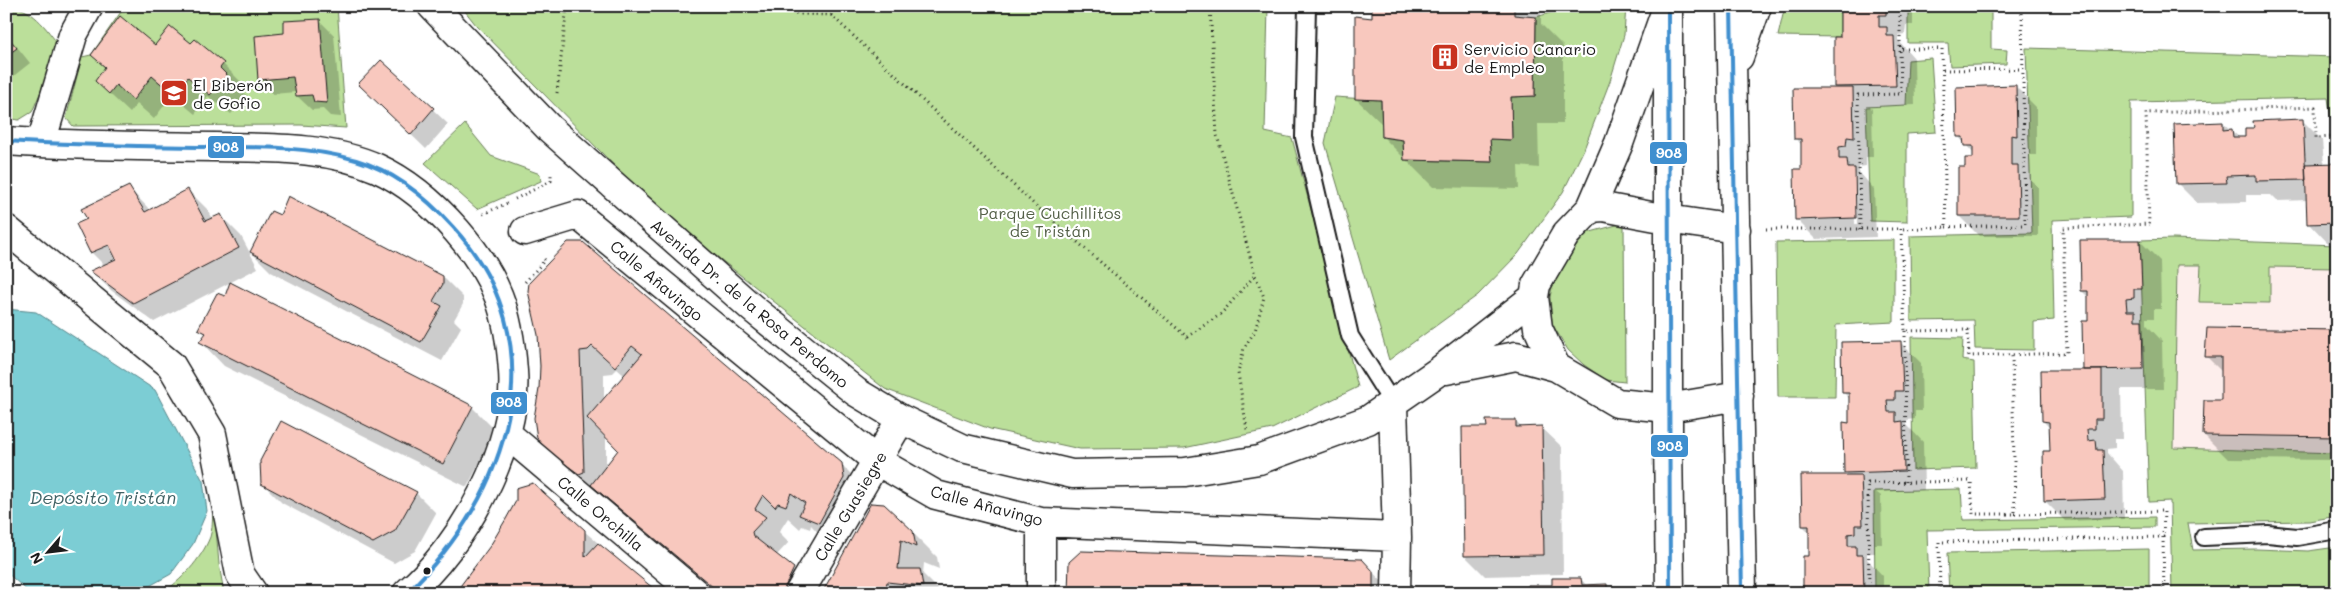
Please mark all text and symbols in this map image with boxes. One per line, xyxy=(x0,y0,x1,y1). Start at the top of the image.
place label: Servicio Canario de Empleo xyxy=(1464,38,1596,77)
building icon: Servicio Canario de Empleo xyxy=(1430,42,1460,72)
place label: El Biberón de Gofio xyxy=(193,74,273,113)
school or university icon: El Biberón de Gofio xyxy=(159,78,189,108)
line badge: 908 xyxy=(207,135,245,159)
text: 908 xyxy=(213,137,239,156)
line badge: 908 xyxy=(1649,141,1688,165)
text: 908 xyxy=(1656,143,1682,162)
park label: Parque Cuchillitos de Tristán xyxy=(979,202,1121,241)
street label: Avenida Dr. de la Rosa Perdomo xyxy=(647,214,853,392)
street label: Calle Añavingo xyxy=(606,235,708,325)
line badge: 908 xyxy=(490,391,528,415)
text: 908 xyxy=(496,392,522,411)
line badge: 908 xyxy=(1650,434,1689,458)
text: 908 xyxy=(1657,436,1683,455)
street label: Calle Guasiegre xyxy=(809,447,891,565)
street label: Calle Orchilla xyxy=(553,471,649,555)
street label: Calle Añavingo xyxy=(929,480,1045,530)
water label: Depósito Tristán xyxy=(30,485,176,509)
north arrow xyxy=(22,526,72,576)
text: N xyxy=(25,549,47,567)
unlabelled marker xyxy=(422,566,432,576)

